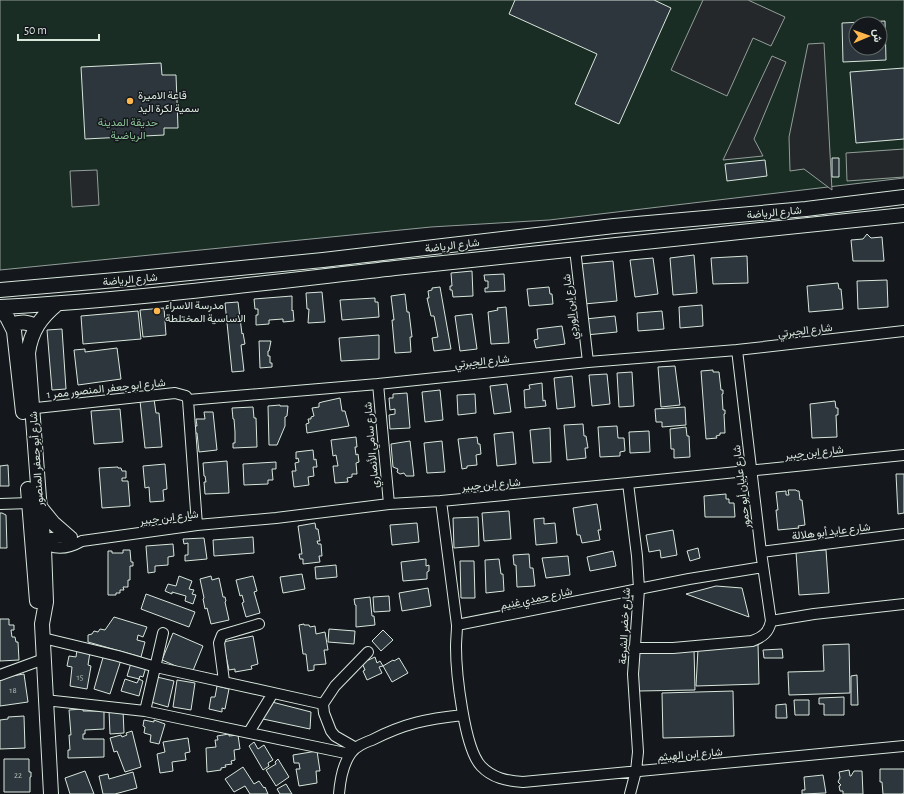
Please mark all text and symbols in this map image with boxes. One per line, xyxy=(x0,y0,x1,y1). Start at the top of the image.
scale bar xyxy=(18,16,99,42)
north arrow xyxy=(848,16,888,56)
text: 50 m xyxy=(24,24,47,36)
text: ش xyxy=(871,29,883,43)
place label: قاعة الاميرة سمية لكرة اليد xyxy=(138,90,199,115)
marker: قاعة الاميرة سمية لكرة اليد xyxy=(125,96,135,106)
park label: حديقة المدينة الرياضية xyxy=(98,117,158,142)
street label: شارع الرياضة xyxy=(746,205,802,222)
street label: شارع الرياضة xyxy=(424,237,481,256)
street label: شارع الرياضة xyxy=(102,272,158,289)
street label: شارع ابن الوردي xyxy=(561,273,584,340)
place label: مدرسة الاسراء الاساسية المختلطة xyxy=(165,300,246,325)
marker: مدرسة الاسراء الاساسية المختلطة xyxy=(152,306,162,316)
street label: شارع الجبرتي xyxy=(777,322,834,343)
street label: شارع الجبرتي xyxy=(454,353,511,374)
street label: شارع ابو جعفر المنصور ممر 1 xyxy=(46,377,166,402)
street label: شارع سامي الأنصاري xyxy=(361,401,385,489)
street label: شارع أبو جعفر المنصور xyxy=(27,410,47,508)
street label: شارع عليان أبو حمور xyxy=(730,444,754,530)
street label: شارع ابن جبير xyxy=(783,444,845,463)
street label: شارع ابن جبير xyxy=(460,476,522,495)
street label: شارع ابن جبير xyxy=(138,508,200,529)
street label: شارع عايد أبو هلالة xyxy=(791,520,872,544)
street label: شارع حمدي غنيم xyxy=(499,585,574,615)
street label: شارع خضر الشرعة xyxy=(617,587,634,665)
house number: 15 xyxy=(77,673,84,682)
house number: 18 xyxy=(9,686,17,695)
street label: شارع ابن الهيثم xyxy=(657,746,724,765)
house number: 22 xyxy=(14,771,22,780)

